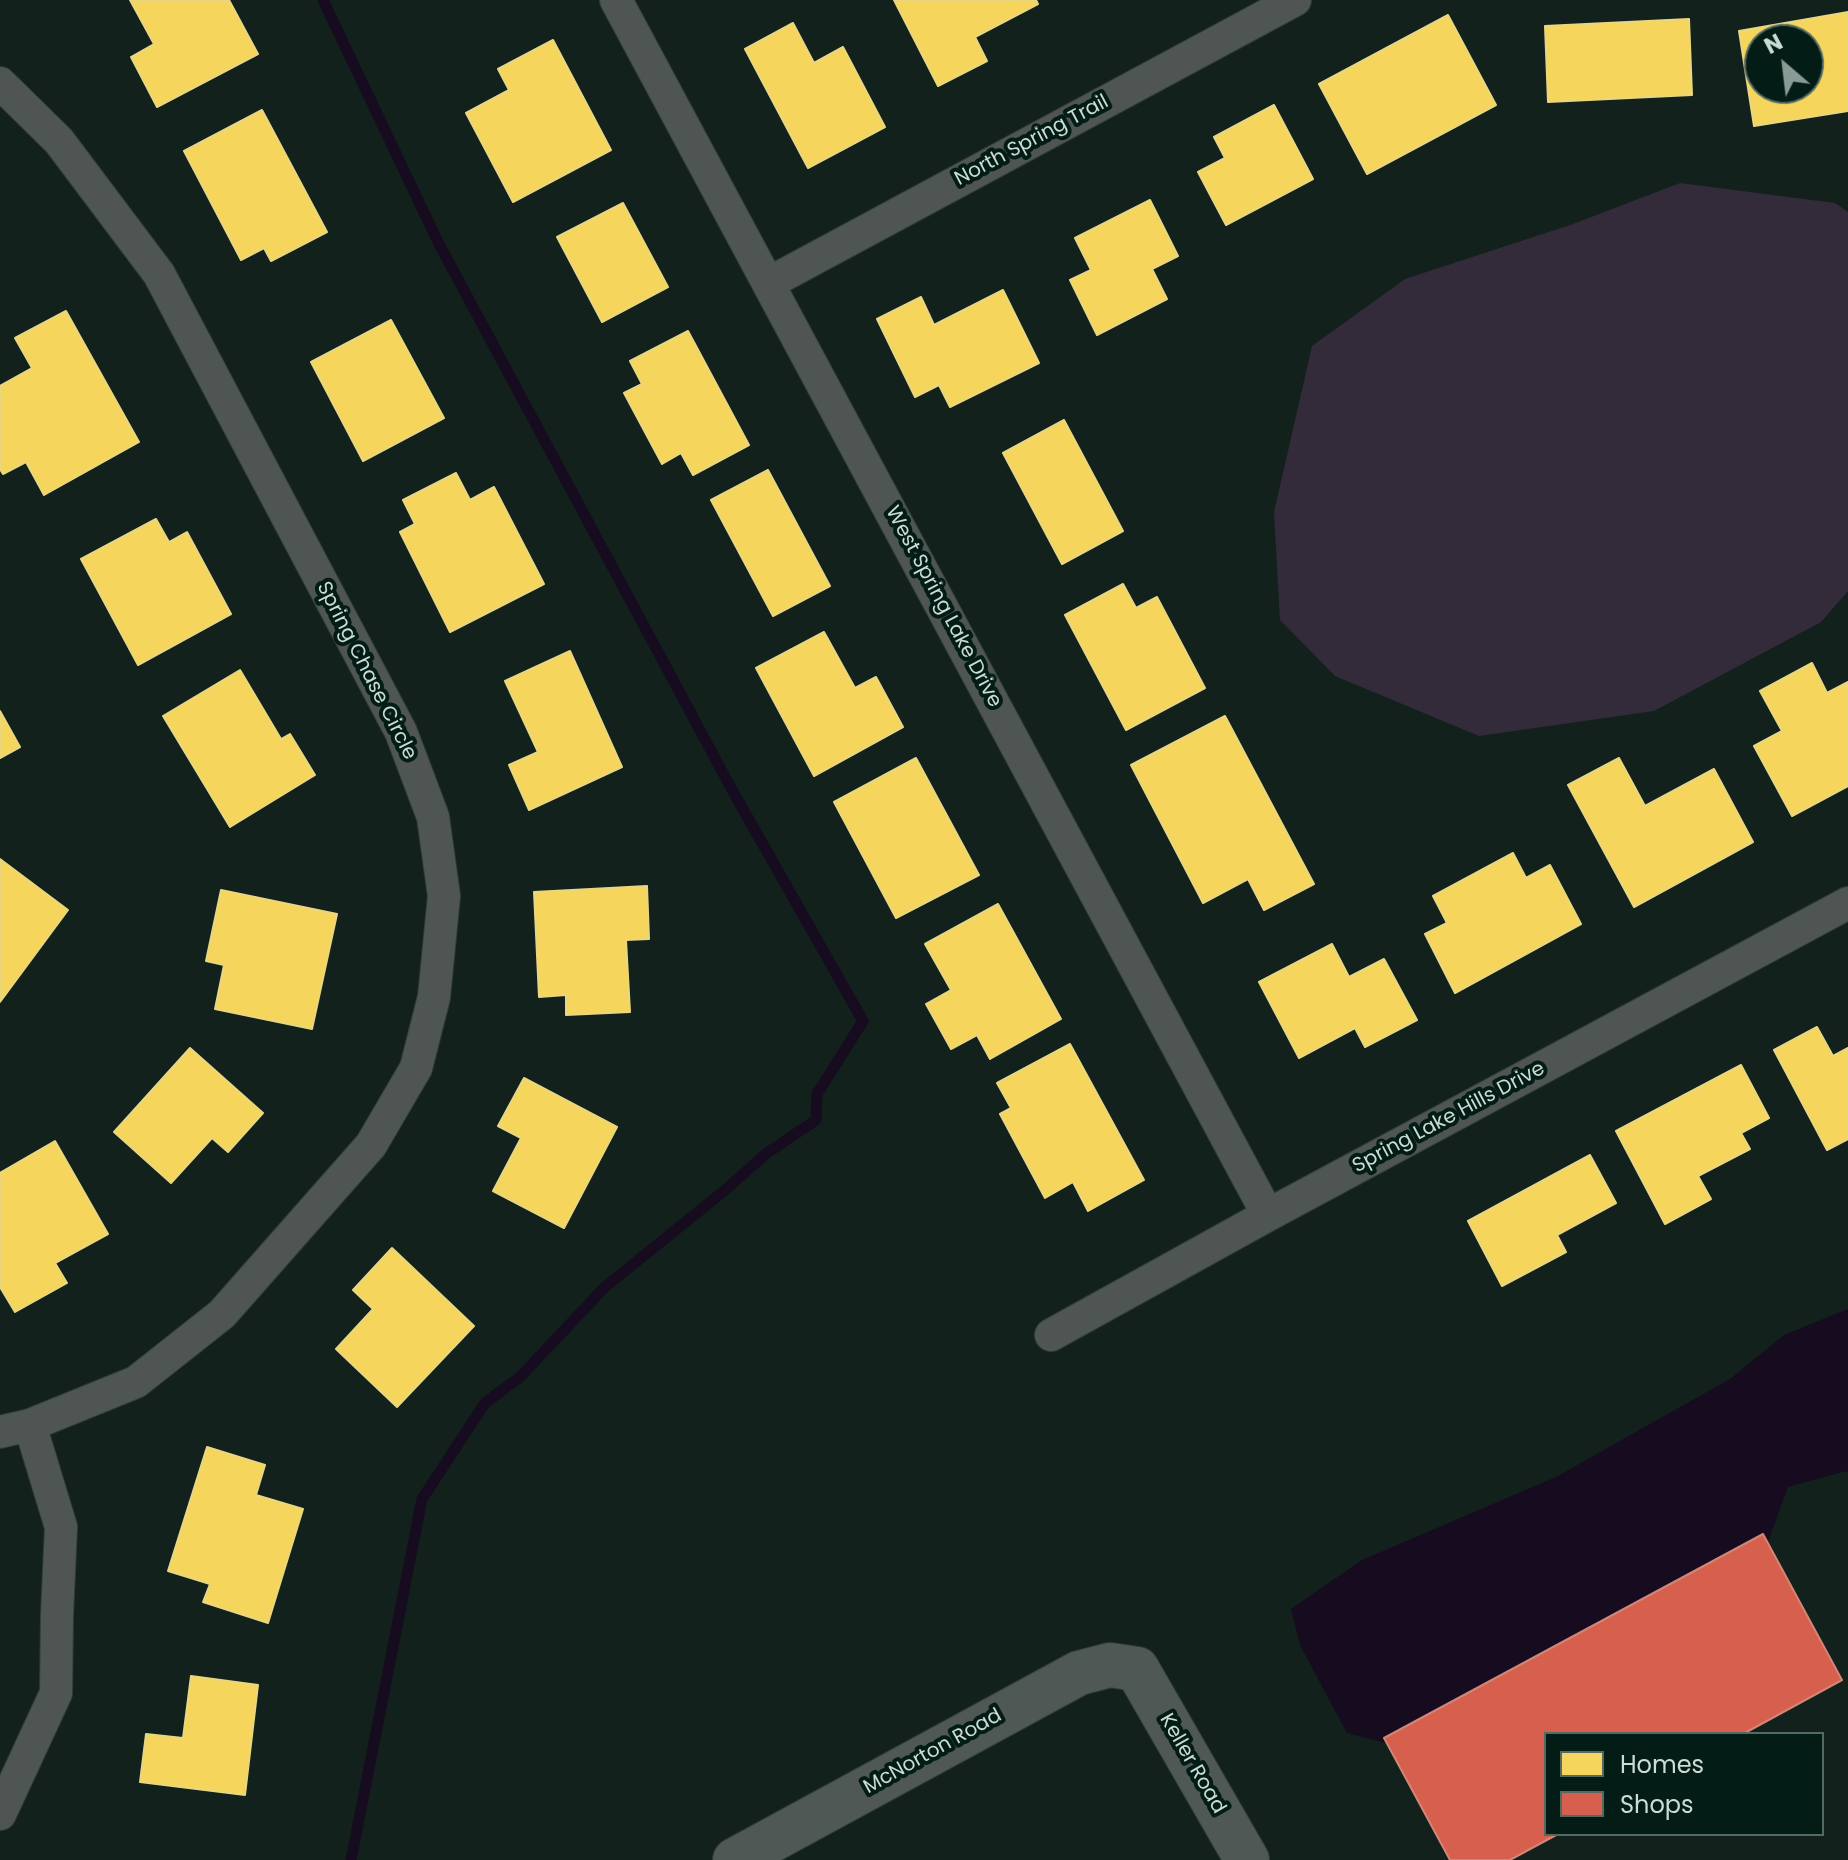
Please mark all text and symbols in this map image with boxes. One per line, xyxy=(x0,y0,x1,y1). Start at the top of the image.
north arrow xyxy=(1744,24,1824,104)
text: N xyxy=(1759,27,1788,62)
street label: North Spring Trail xyxy=(951,90,1113,192)
street label: West Spring Lake Drive xyxy=(880,502,1006,712)
street label: Spring Chase Circle xyxy=(311,578,421,764)
street label: Spring Lake Hills Drive xyxy=(1349,1057,1549,1179)
street label: McNorton Road xyxy=(860,1704,1006,1800)
street label: Keller Road xyxy=(1154,1710,1230,1818)
legend xyxy=(1544,1732,1824,1836)
text: Homes xyxy=(1620,1748,1704,1781)
text: Shops xyxy=(1620,1788,1694,1821)

